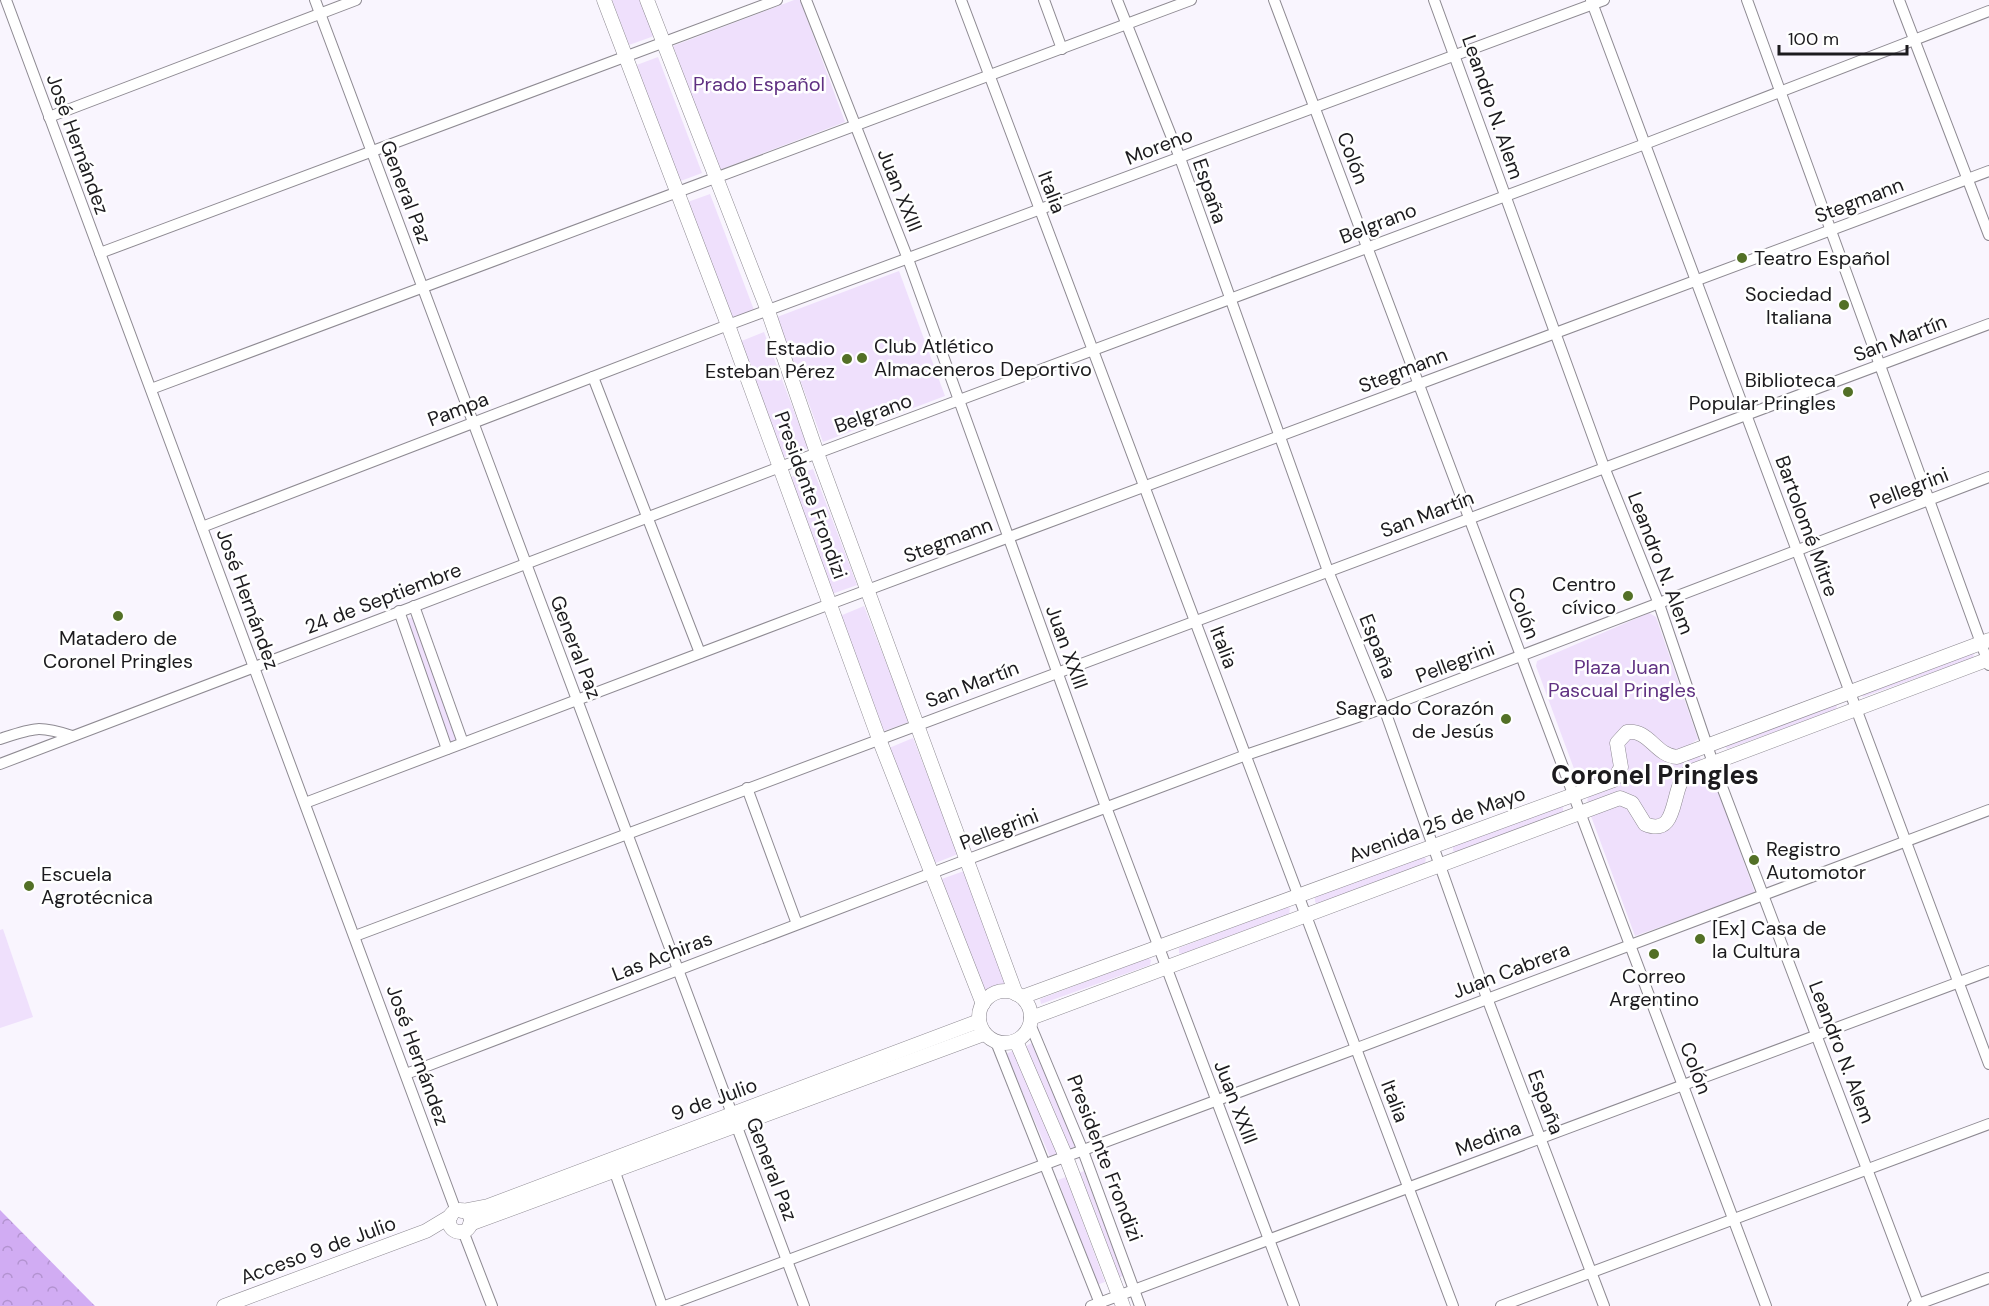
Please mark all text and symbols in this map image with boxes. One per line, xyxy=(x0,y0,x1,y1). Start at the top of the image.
scale bar xyxy=(1779,18,1906,56)
text: 100 m xyxy=(1788,27,1839,51)
street label: Leandro N. Alem xyxy=(1456,32,1530,182)
street label: José Hernández xyxy=(40,70,116,218)
park label: Prado Español xyxy=(693,71,825,97)
street label: Moreno xyxy=(1121,121,1197,171)
street label: Colón xyxy=(1331,128,1375,188)
street label: General Paz xyxy=(374,137,438,247)
street label: Juan XXIII xyxy=(872,145,928,235)
street label: España xyxy=(1187,155,1233,227)
street label: Italia xyxy=(1032,167,1072,217)
street label: Stegmann xyxy=(1811,171,1907,229)
street label: Belgrano xyxy=(1336,196,1420,250)
place label: Teatro Español xyxy=(1754,245,1890,271)
marker: Teatro Español xyxy=(1735,251,1749,265)
place label: Sociedad Italiana xyxy=(1745,281,1832,330)
marker: Sociedad Italiana xyxy=(1837,298,1851,312)
street label: San Martín xyxy=(1850,308,1950,368)
place label: Club Atlético Almaceneros Deportivo xyxy=(874,333,1092,382)
place label: Estadio Esteban Pérez xyxy=(705,335,835,384)
street label: Stegmann xyxy=(1355,341,1451,399)
marker: Club Atlético Almaceneros Deportivo xyxy=(855,351,869,365)
marker: Estadio Esteban Pérez xyxy=(840,352,854,366)
place label: Biblioteca Popular Pringles xyxy=(1689,367,1836,416)
marker: Biblioteca Popular Pringles xyxy=(1841,385,1855,399)
street label: Pampa xyxy=(424,386,492,432)
street label: Belgrano xyxy=(831,387,915,439)
street label: Presidente Frondizi xyxy=(769,407,853,583)
street label: Bartolomé Mitre xyxy=(1769,452,1845,600)
street label: Pellegrini xyxy=(1866,461,1952,515)
street label: San Martín xyxy=(1377,484,1477,544)
street label: Leandro N. Alem xyxy=(1622,488,1700,638)
street label: Stegmann xyxy=(900,511,996,569)
street label: José Hernández xyxy=(210,525,286,673)
street label: 24 de Septiembre xyxy=(301,556,465,640)
place label: Centro cívico xyxy=(1552,571,1616,620)
street label: Colón xyxy=(1502,583,1546,643)
marker: Centro cívico xyxy=(1621,589,1635,603)
street label: General Paz xyxy=(544,592,608,702)
street label: Juan XXIII xyxy=(1040,602,1094,692)
marker: Matadero de Coronel Pringles xyxy=(111,609,125,623)
street label: España xyxy=(1353,610,1403,682)
street label: Italia xyxy=(1204,622,1244,672)
place label: Matadero de Coronel Pringles xyxy=(43,625,193,674)
street label: Pellegrini xyxy=(1412,635,1498,689)
street label: San Martín xyxy=(922,654,1022,714)
park label: Plaza Juan Pascual Pringles xyxy=(1548,654,1696,703)
place label: Sagrado Corazón de Jesús xyxy=(1335,695,1494,744)
marker: Sagrado Corazón de Jesús xyxy=(1499,712,1513,726)
district label: Coronel Pringles xyxy=(1551,758,1759,792)
street label: Avenida 25 de Mayo xyxy=(1345,780,1529,868)
street label: Pellegrini xyxy=(956,802,1042,856)
place label: Registro Automotor xyxy=(1766,836,1866,885)
marker: Registro Automotor xyxy=(1747,853,1761,867)
place label: Escuela Agrotécnica xyxy=(41,861,153,910)
marker: Escuela Agrotécnica xyxy=(22,879,36,893)
place label: [Ex] Casa de la Cultura xyxy=(1712,915,1826,964)
street label: Las Achiras xyxy=(608,925,716,987)
marker: [Ex] Casa de la Cultura xyxy=(1693,932,1707,946)
street label: Juan Cabrera xyxy=(1449,936,1573,1004)
marker: Correo Argentino xyxy=(1647,947,1661,961)
place label: Correo Argentino xyxy=(1609,963,1699,1012)
street label: Leandro N. Alem xyxy=(1803,977,1881,1127)
street label: José Hernández xyxy=(380,981,456,1129)
street label: Colón xyxy=(1674,1038,1718,1098)
street label: Juan XXIII xyxy=(1208,1057,1264,1147)
street label: España xyxy=(1522,1066,1570,1138)
street label: 9 de Julio xyxy=(667,1071,761,1127)
street label: Presidente Frondizi xyxy=(1061,1071,1149,1245)
street label: Italia xyxy=(1375,1076,1415,1126)
street label: General Paz xyxy=(740,1114,804,1224)
street label: Medina xyxy=(1452,1114,1524,1162)
street label: Acceso 9 de Julio xyxy=(237,1210,399,1290)

